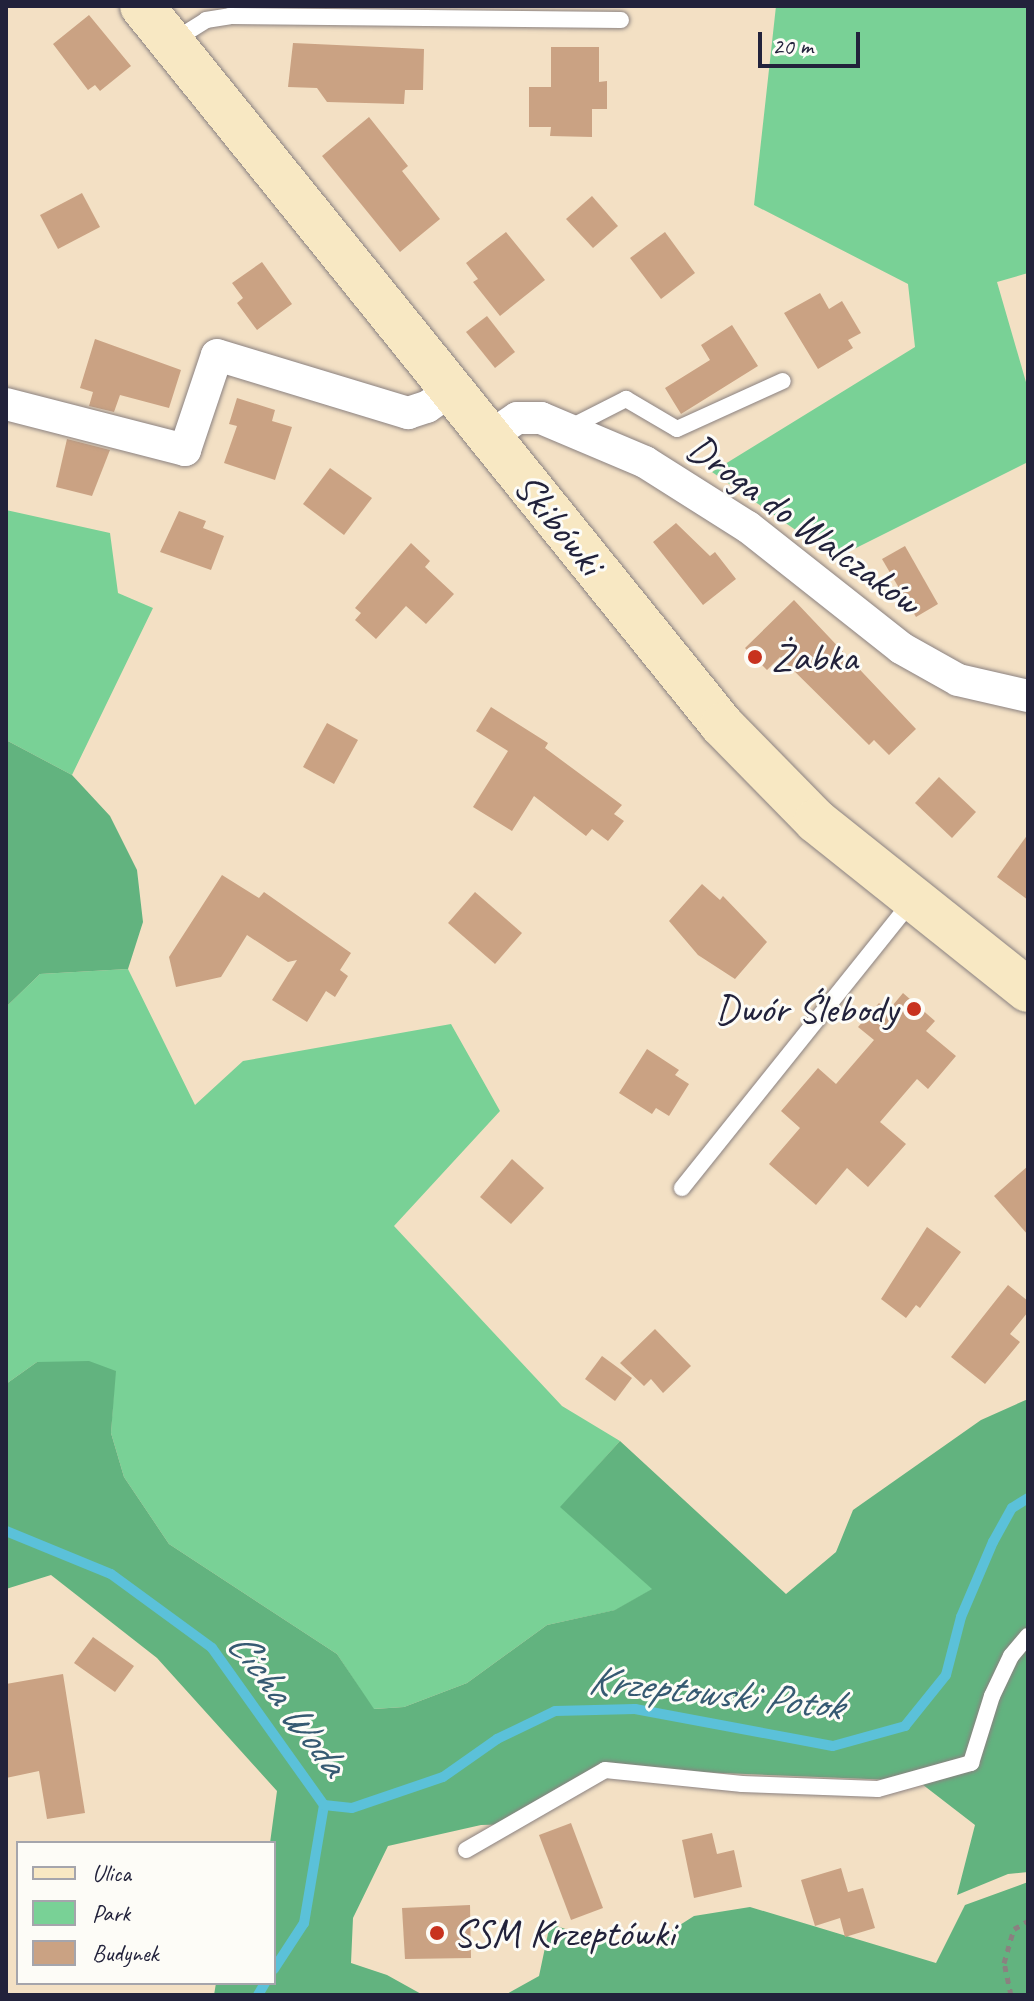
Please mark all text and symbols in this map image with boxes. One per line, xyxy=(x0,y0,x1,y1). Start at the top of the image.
scale bar xyxy=(762,16,864,66)
text: 20 m xyxy=(772,31,813,61)
street label: Droga do Walczaków xyxy=(678,423,930,625)
street label: Skibówki xyxy=(504,464,614,584)
place label: Żabka xyxy=(771,633,857,681)
marker: Żabka xyxy=(746,648,764,666)
place label: Dwór Ślebody xyxy=(715,985,898,1033)
marker: Dwór Ślebody xyxy=(905,1000,923,1018)
water label: Cicha Woda xyxy=(217,1621,357,1785)
water label: Krzeptowski Potok xyxy=(586,1655,844,1731)
legend xyxy=(16,1841,276,1985)
text: Ulica xyxy=(92,1858,131,1888)
text: Park xyxy=(92,1898,130,1928)
place label: SSM Krzeptówki xyxy=(453,1909,675,1957)
marker: SSM Krzeptówki xyxy=(428,1924,446,1942)
text: Budynek xyxy=(92,1938,158,1968)

